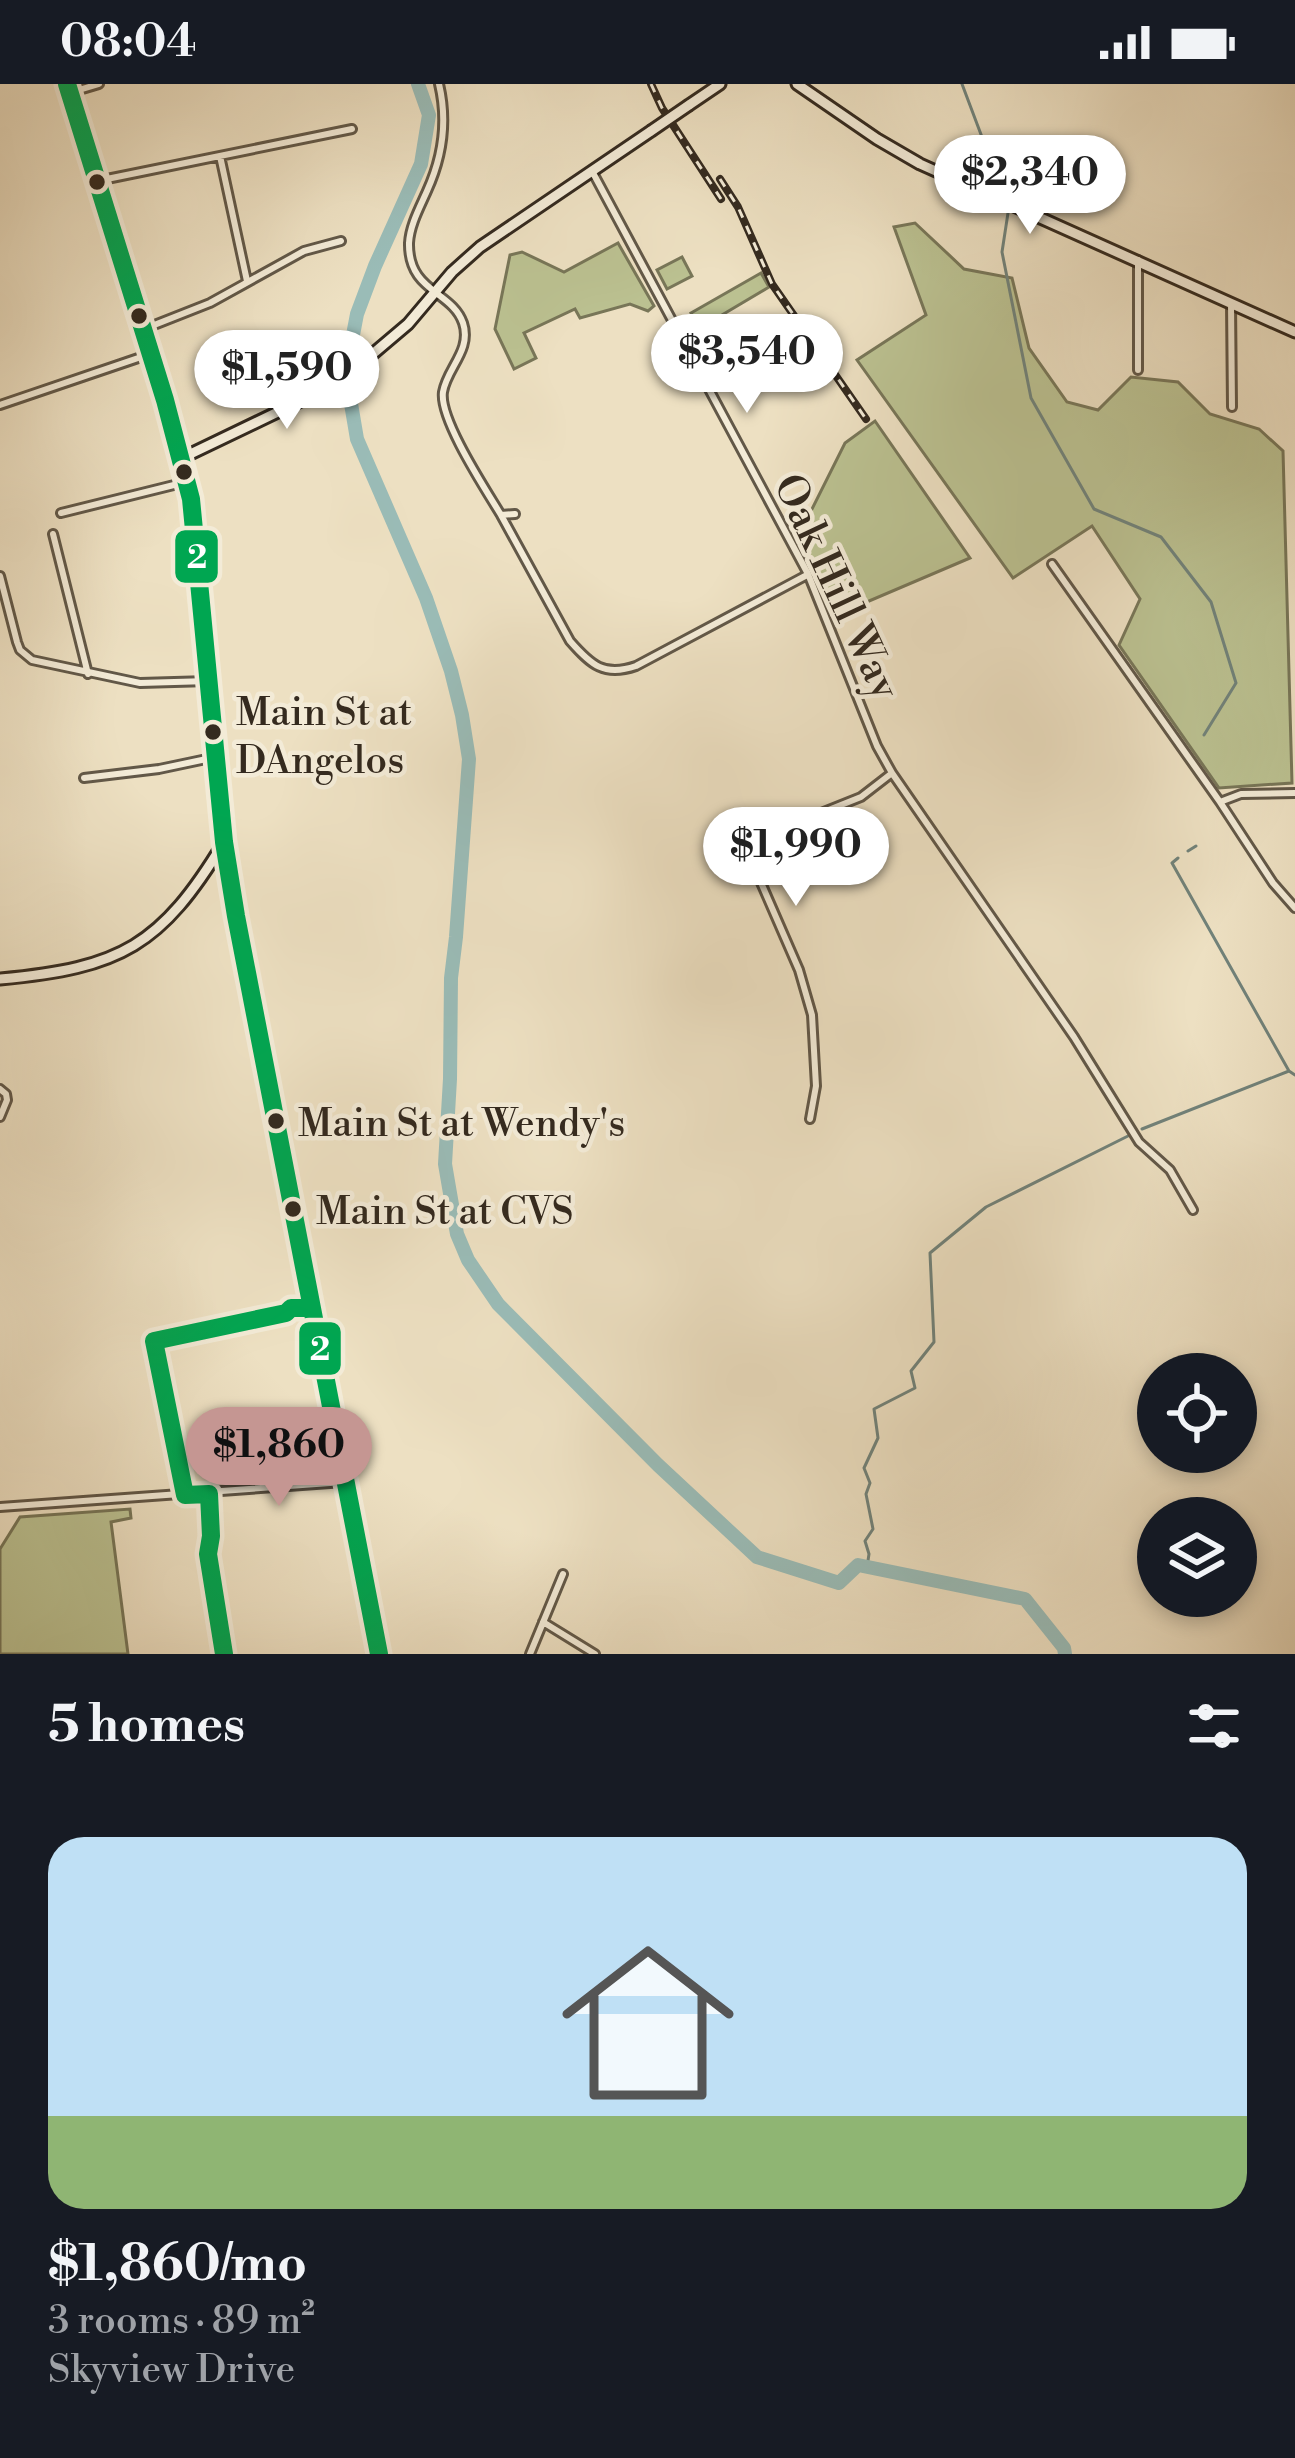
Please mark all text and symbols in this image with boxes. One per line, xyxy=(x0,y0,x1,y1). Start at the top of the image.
text: 08:04 xyxy=(60,14,197,71)
pin: $2,340 xyxy=(932,135,1128,237)
text: $2,340 xyxy=(961,149,1099,198)
unlabelled marker xyxy=(86,171,108,193)
unlabelled marker xyxy=(128,305,150,327)
pin: $3,540 xyxy=(649,314,845,416)
text: $3,540 xyxy=(678,328,816,377)
pin: $1,590 xyxy=(189,330,385,432)
text: $1,590 xyxy=(221,344,353,393)
unlabelled marker xyxy=(173,461,195,483)
street label: Oak Hill Way xyxy=(760,466,911,709)
line badge: 2 xyxy=(173,528,220,585)
text: 2 xyxy=(187,538,207,579)
place label: Main St at DAngelos xyxy=(236,689,412,786)
marker: Main St at DAngelos xyxy=(202,721,224,743)
pin: $1,990 xyxy=(698,807,894,909)
text: $1,990 xyxy=(730,821,862,870)
place label: Main St at Wendy's xyxy=(298,1100,625,1149)
marker: Main St at Wendy's xyxy=(265,1110,287,1132)
place label: Main St at CVS xyxy=(316,1188,574,1237)
marker: Main St at CVS xyxy=(282,1198,304,1220)
line badge: 2 xyxy=(297,1320,343,1377)
text: 2 xyxy=(310,1330,330,1371)
map controls xyxy=(1137,1353,1257,1617)
button: locate xyxy=(1137,1353,1257,1473)
pin: $1,860 xyxy=(181,1407,377,1509)
text: $1,860 xyxy=(213,1421,345,1470)
button: layers xyxy=(1137,1497,1257,1617)
icon: filters xyxy=(1181,1693,1247,1759)
text: 5 homes xyxy=(48,1694,245,1758)
icon: home xyxy=(540,1915,756,2131)
text: $1,860/mo xyxy=(48,2233,307,2297)
text: 3 rooms · 89 m² xyxy=(48,2297,315,2346)
text: Skyview Drive xyxy=(48,2346,295,2395)

